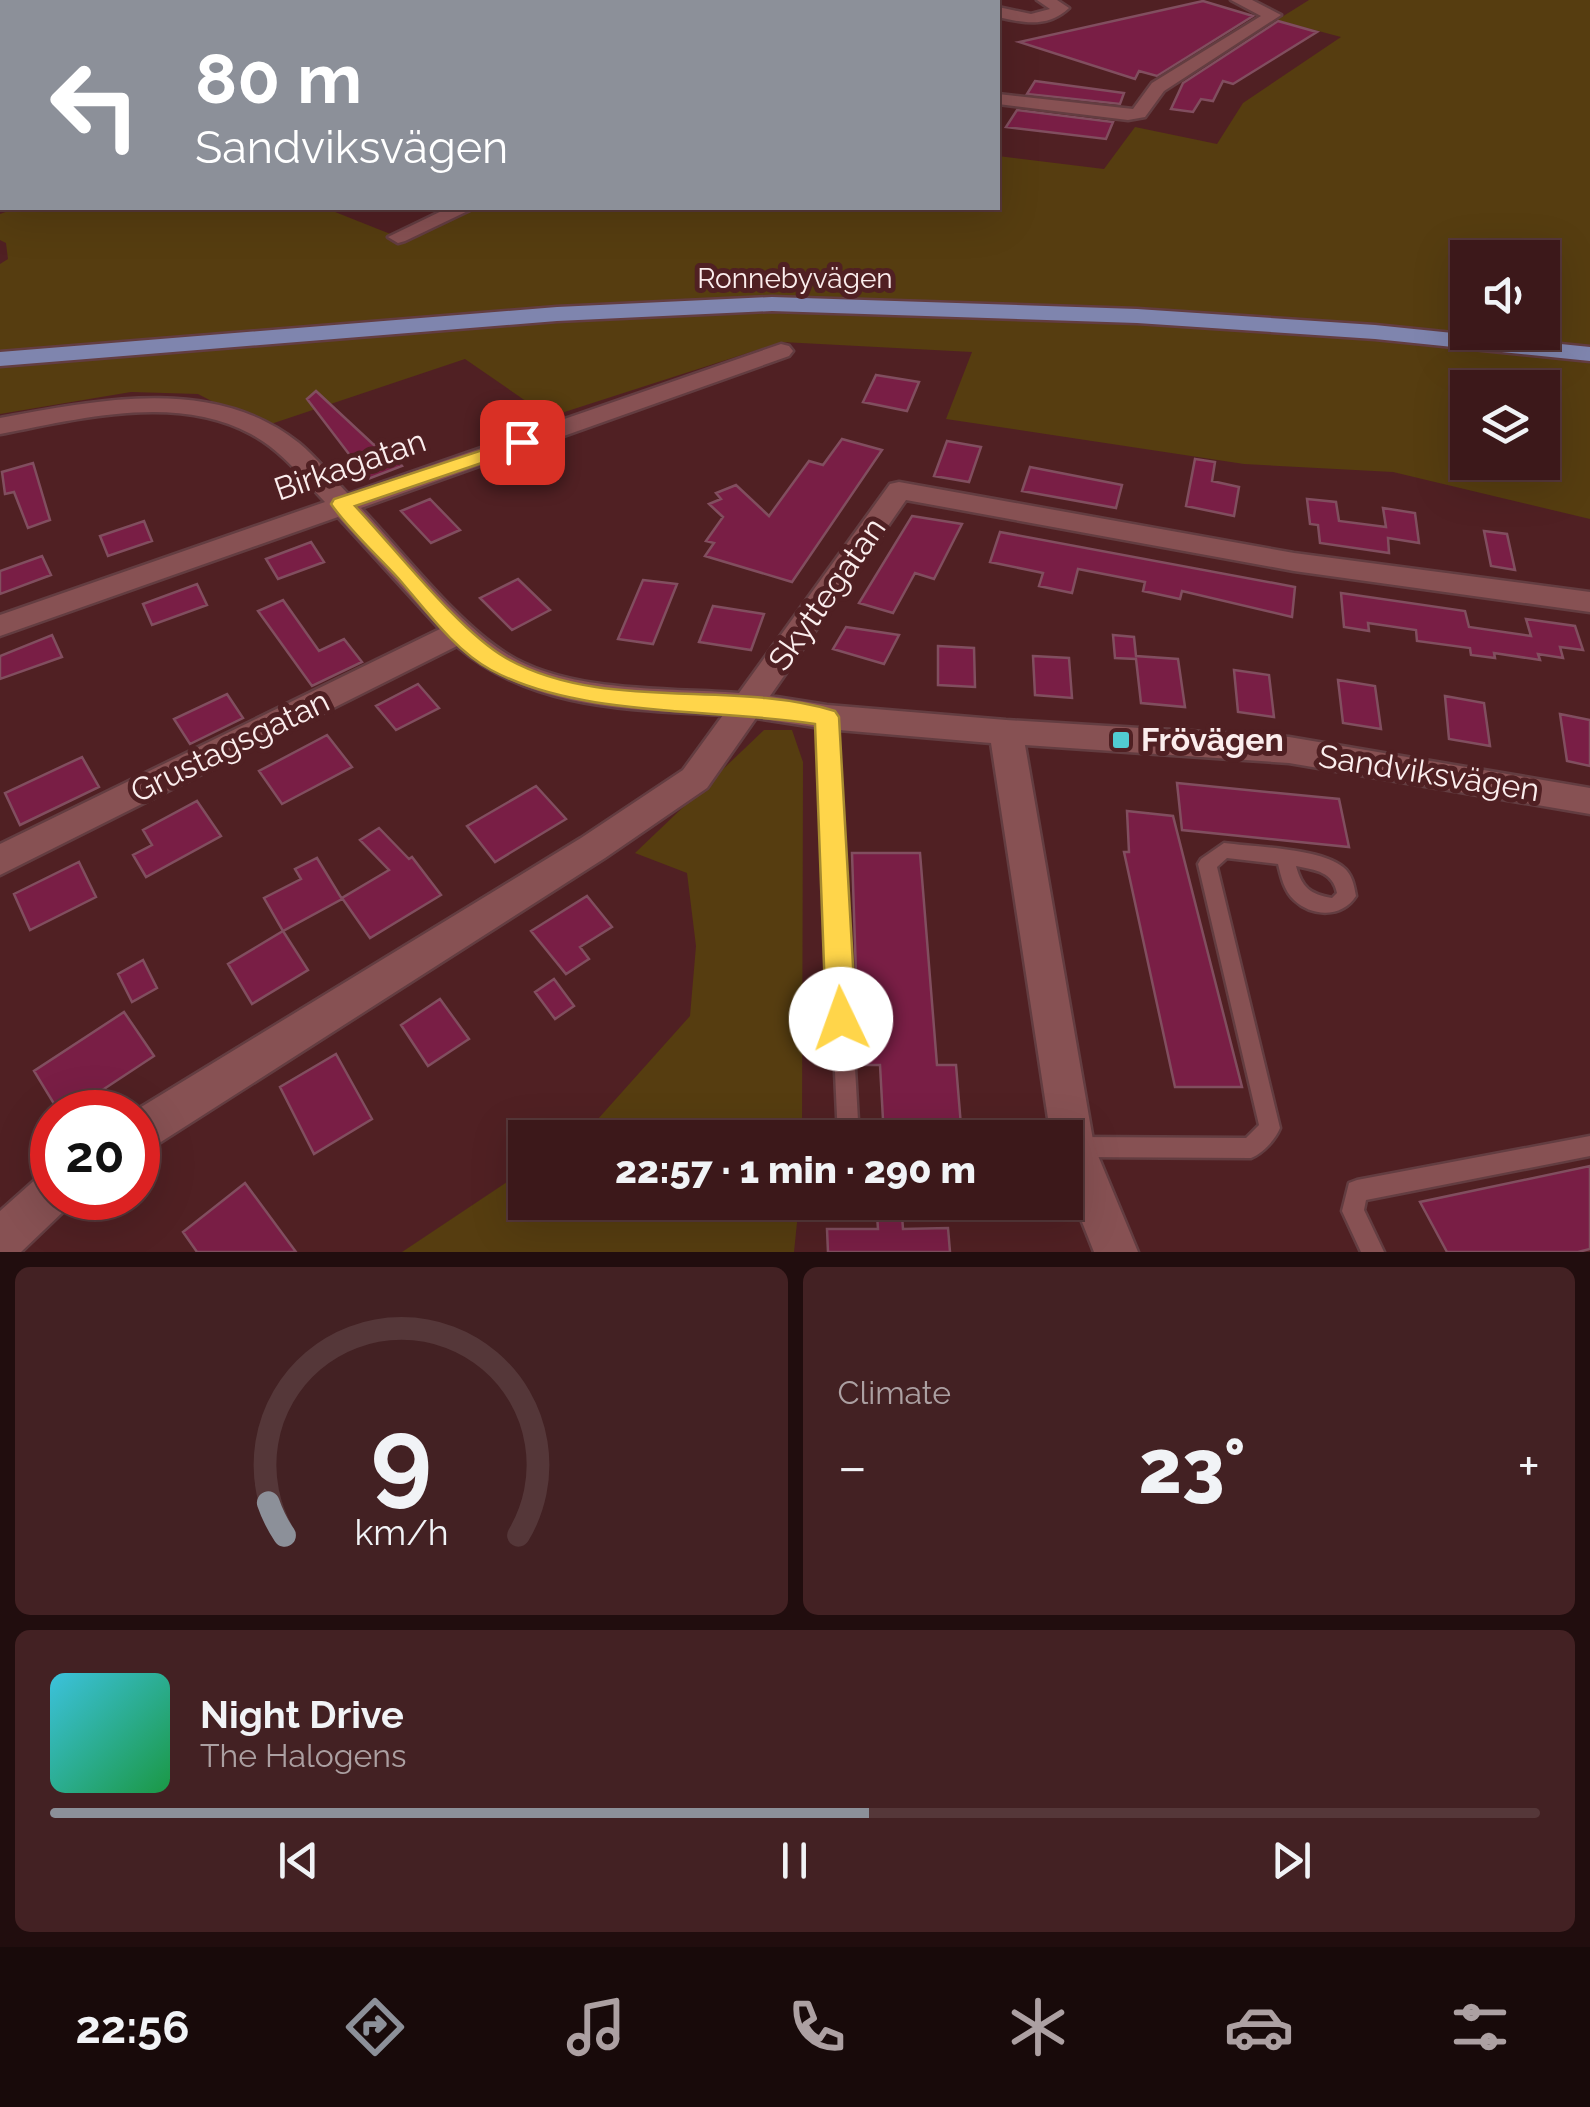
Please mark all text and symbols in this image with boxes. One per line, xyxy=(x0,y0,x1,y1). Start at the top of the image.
text: 80 m xyxy=(195,37,362,119)
icon: left xyxy=(30,40,160,170)
text: Sandviksvägen xyxy=(195,121,508,174)
map controls xyxy=(1450,240,1560,480)
button: sound xyxy=(1450,240,1560,350)
street label: Ronnebyvägen xyxy=(697,262,893,295)
button: layers xyxy=(1450,370,1560,480)
pin xyxy=(480,400,565,485)
icon: arrive xyxy=(495,415,550,470)
street label: Birkagatan xyxy=(269,421,430,508)
street label: Skyttegatan xyxy=(761,510,893,677)
street label: Grustagsgatan xyxy=(125,682,335,810)
place label: Frövägen xyxy=(1141,721,1284,758)
marker: Frövägen xyxy=(1110,729,1132,751)
street label: Sandviksvägen xyxy=(1316,737,1542,808)
position arrow xyxy=(789,967,893,1071)
speed limit sign: 20 xyxy=(30,1090,160,1220)
text: 22:57 · 1 min · 290 m xyxy=(615,1147,976,1192)
text: Climate xyxy=(838,1374,951,1411)
text: 9 xyxy=(371,1395,432,1517)
text: 23° xyxy=(1139,1422,1246,1511)
text: − xyxy=(838,1434,867,1499)
text: + xyxy=(1517,1434,1540,1499)
text: km/h xyxy=(354,1511,448,1553)
text: Night Drive xyxy=(200,1692,404,1737)
text: The Halogens xyxy=(200,1737,406,1774)
icon: previous xyxy=(271,1833,326,1888)
icon: pause xyxy=(767,1833,822,1888)
icon: next xyxy=(1264,1833,1319,1888)
icon: directions xyxy=(340,1992,410,2062)
icon: music xyxy=(561,1992,631,2062)
icon: phone xyxy=(782,1992,852,2062)
icon: climate xyxy=(1003,1992,1073,2062)
icon: car xyxy=(1224,1992,1294,2062)
icon: filters xyxy=(1445,1992,1515,2062)
text: 22:56 xyxy=(75,2001,190,2054)

